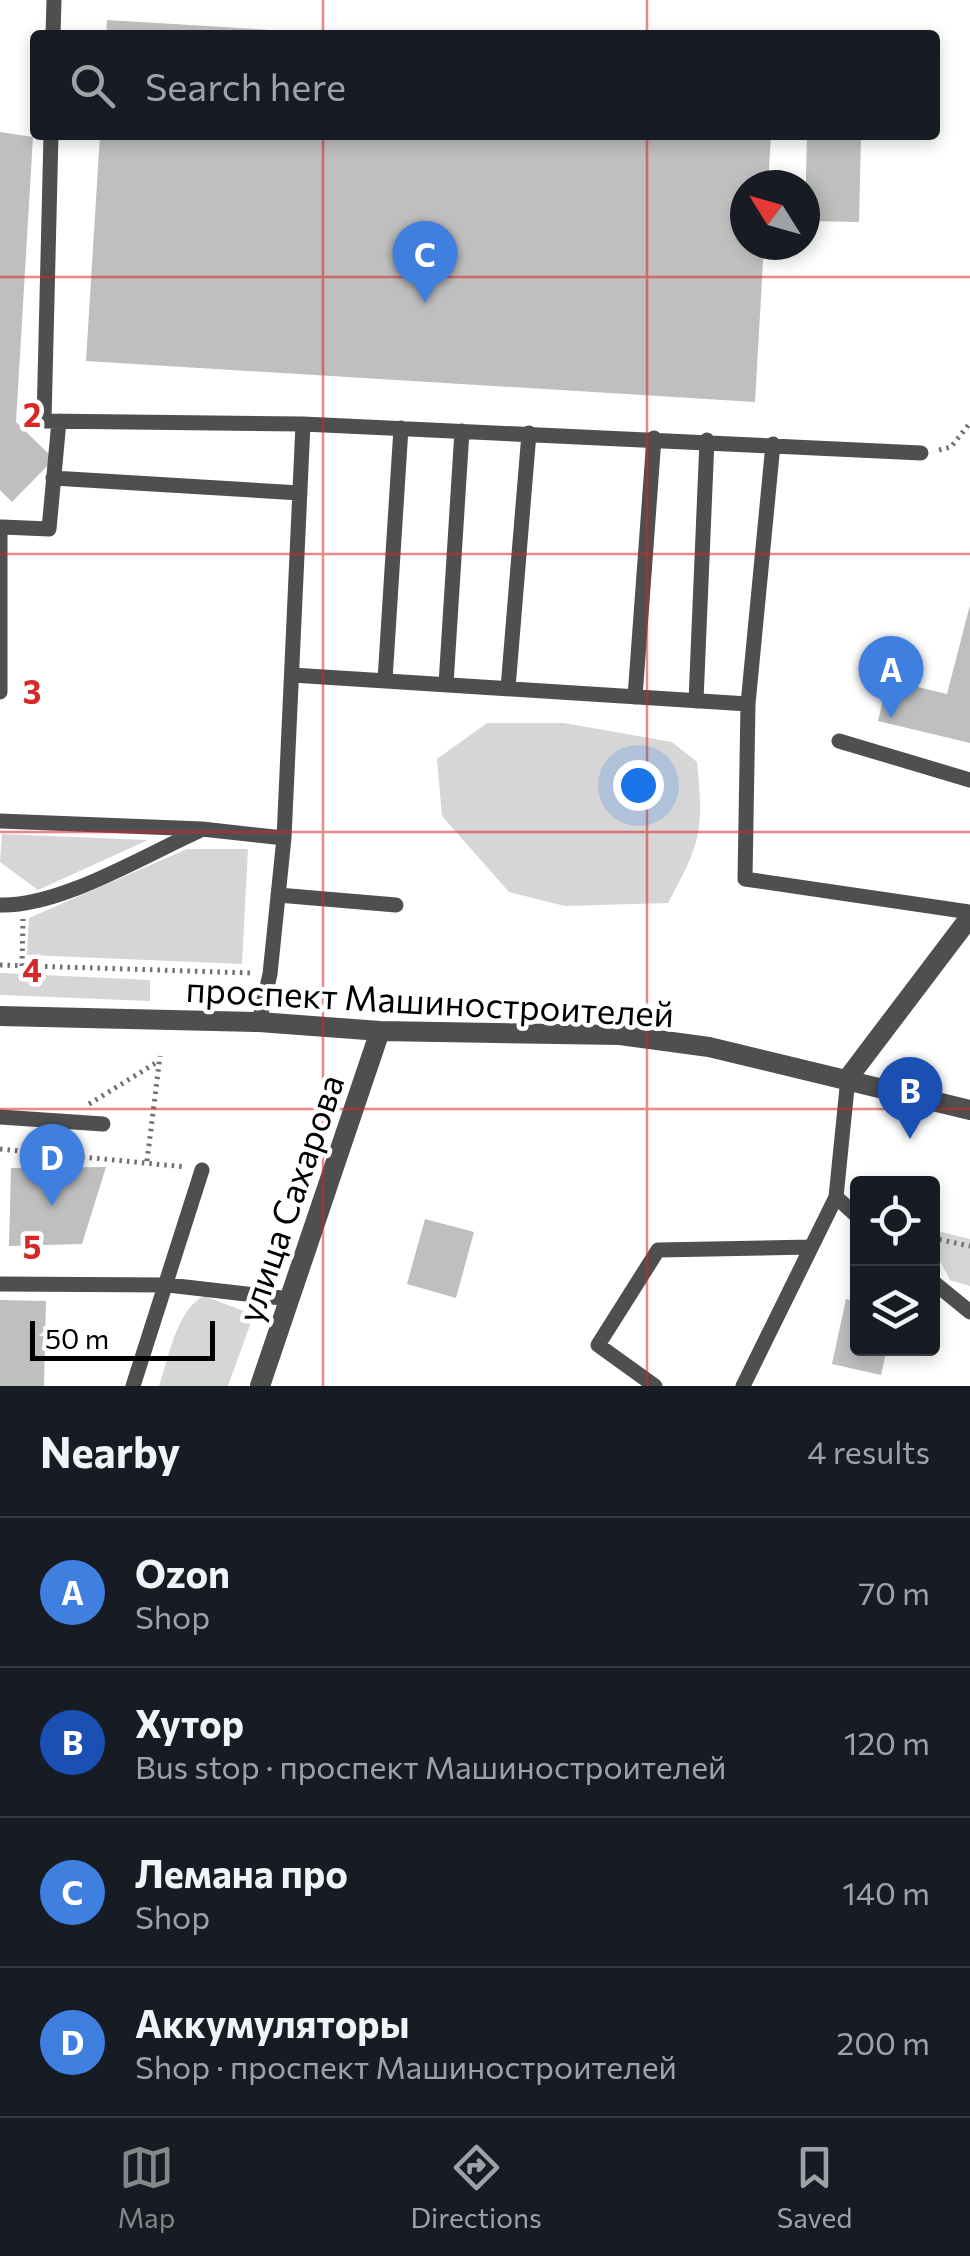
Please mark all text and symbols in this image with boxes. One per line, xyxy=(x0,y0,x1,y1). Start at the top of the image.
search box xyxy=(30,30,940,140)
icon: search xyxy=(65,58,120,113)
text: Search here xyxy=(145,62,346,109)
north arrow xyxy=(730,170,820,260)
pin: C xyxy=(392,220,458,303)
text: 2 xyxy=(23,394,41,434)
pin: A xyxy=(858,636,924,718)
text: 3 xyxy=(23,671,41,711)
your location xyxy=(613,760,664,811)
text: 4 xyxy=(22,949,42,989)
street label: проспект Машиностроителей xyxy=(185,966,675,1034)
pin: B xyxy=(878,1056,942,1139)
street label: улица Сахарова xyxy=(226,1068,352,1328)
pin: D xyxy=(20,1124,84,1206)
map controls xyxy=(850,1176,940,1356)
button: locate xyxy=(850,1176,940,1266)
text: 5 xyxy=(23,1226,41,1266)
button: layers xyxy=(850,1266,940,1356)
scale bar xyxy=(30,1316,215,1360)
text: 50 m xyxy=(45,1321,109,1355)
text: Nearby xyxy=(40,1425,180,1477)
text: 4 results xyxy=(807,1431,930,1471)
text: Ozon xyxy=(135,1549,230,1596)
text: A xyxy=(61,1572,84,1612)
text: 70 m xyxy=(858,1572,930,1612)
text: Shop xyxy=(135,1596,210,1636)
text: Хутор xyxy=(135,1699,244,1746)
text: B xyxy=(62,1722,83,1762)
text: 120 m xyxy=(844,1722,930,1762)
text: Bus stop · проспект Машиностроителей xyxy=(135,1746,726,1786)
text: Лемана про xyxy=(135,1849,348,1896)
text: C xyxy=(62,1872,83,1912)
text: 140 m xyxy=(842,1872,930,1912)
text: Shop xyxy=(135,1896,210,1936)
text: Аккумуляторы xyxy=(135,1999,409,2046)
text: D xyxy=(61,2022,84,2062)
text: 200 m xyxy=(837,2022,930,2062)
text: Shop · проспект Машиностроителей xyxy=(135,2046,677,2086)
tab: Map xyxy=(118,2140,175,2234)
tab: Directions xyxy=(410,2140,542,2234)
tab: Saved xyxy=(777,2140,852,2234)

